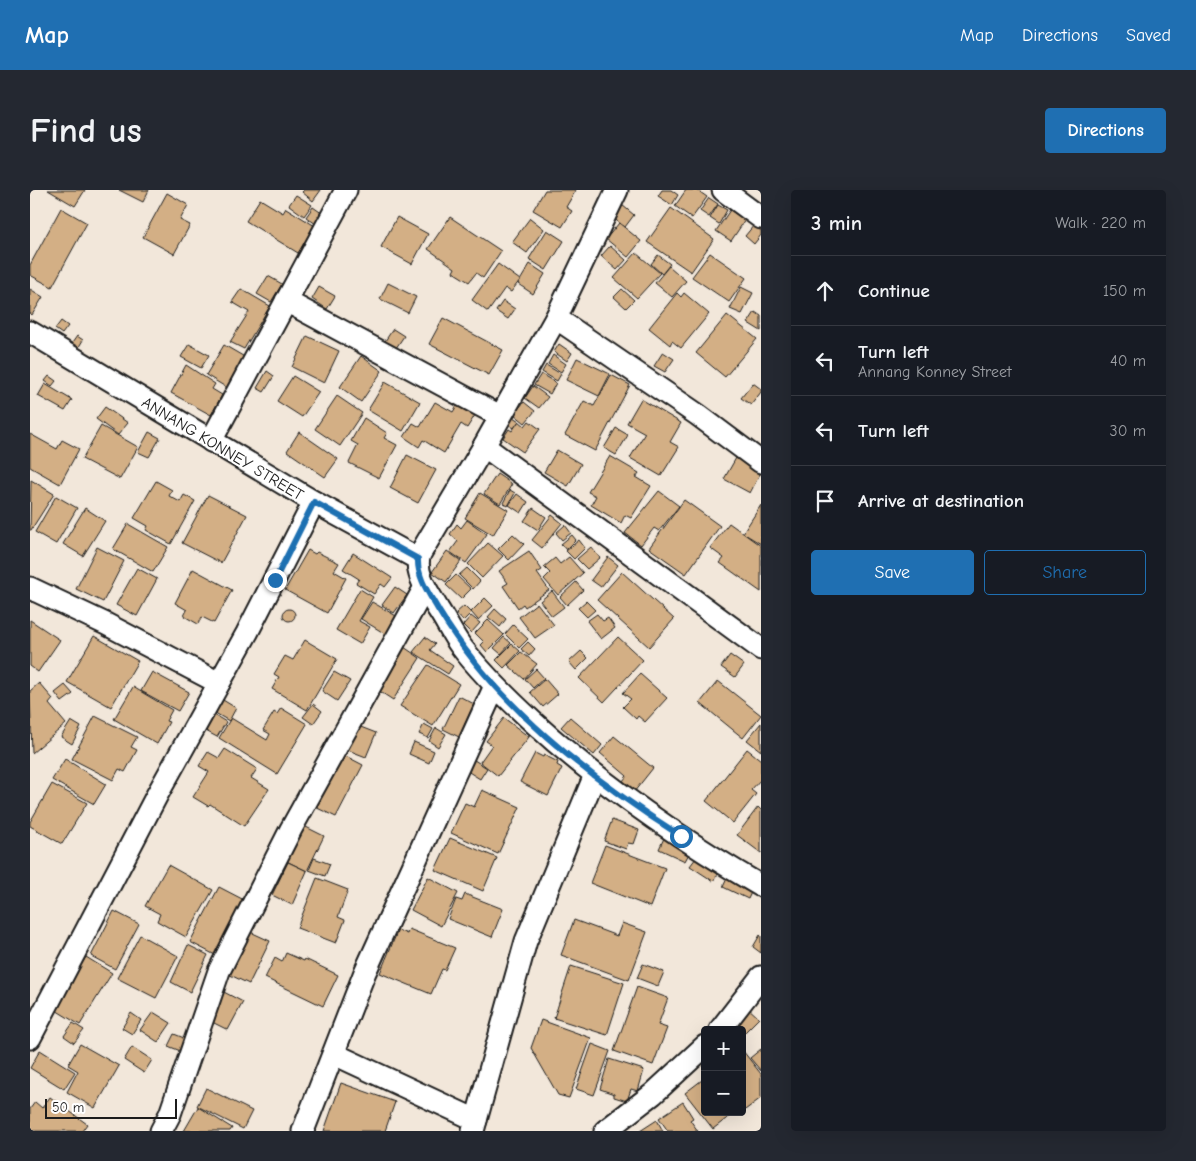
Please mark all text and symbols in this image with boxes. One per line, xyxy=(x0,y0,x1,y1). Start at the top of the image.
text: Map xyxy=(25,21,69,49)
text: Map xyxy=(960,25,994,46)
text: Directions xyxy=(1022,25,1098,46)
text: Saved xyxy=(1126,25,1171,46)
button: Directions xyxy=(1045,108,1166,153)
text: Find us xyxy=(30,110,142,151)
text: 3 min xyxy=(811,211,862,235)
text: Walk · 220 m xyxy=(1055,214,1146,232)
icon: ahead xyxy=(811,277,839,305)
text: Continue xyxy=(858,280,930,302)
text: 150 m xyxy=(1103,282,1146,300)
text: Turn left xyxy=(858,341,929,363)
icon: left xyxy=(811,347,839,375)
text: 40 m xyxy=(1110,352,1146,370)
text: Annang Konney Street xyxy=(858,363,1012,381)
street label: ANNANG KONNEY STREET xyxy=(138,393,307,505)
icon: left xyxy=(811,417,839,445)
text: Turn left xyxy=(858,420,929,442)
text: 30 m xyxy=(1110,422,1146,440)
icon: arrive xyxy=(811,487,839,515)
text: Arrive at destination xyxy=(858,490,1024,512)
button: Save xyxy=(811,550,974,595)
button: Share xyxy=(984,550,1146,595)
route end xyxy=(264,569,287,592)
route start xyxy=(670,825,693,848)
map controls xyxy=(701,1026,746,1116)
button: + xyxy=(701,1026,746,1071)
button: − xyxy=(701,1071,746,1116)
scale bar xyxy=(45,1096,178,1119)
text: 50 m xyxy=(52,1099,84,1116)

